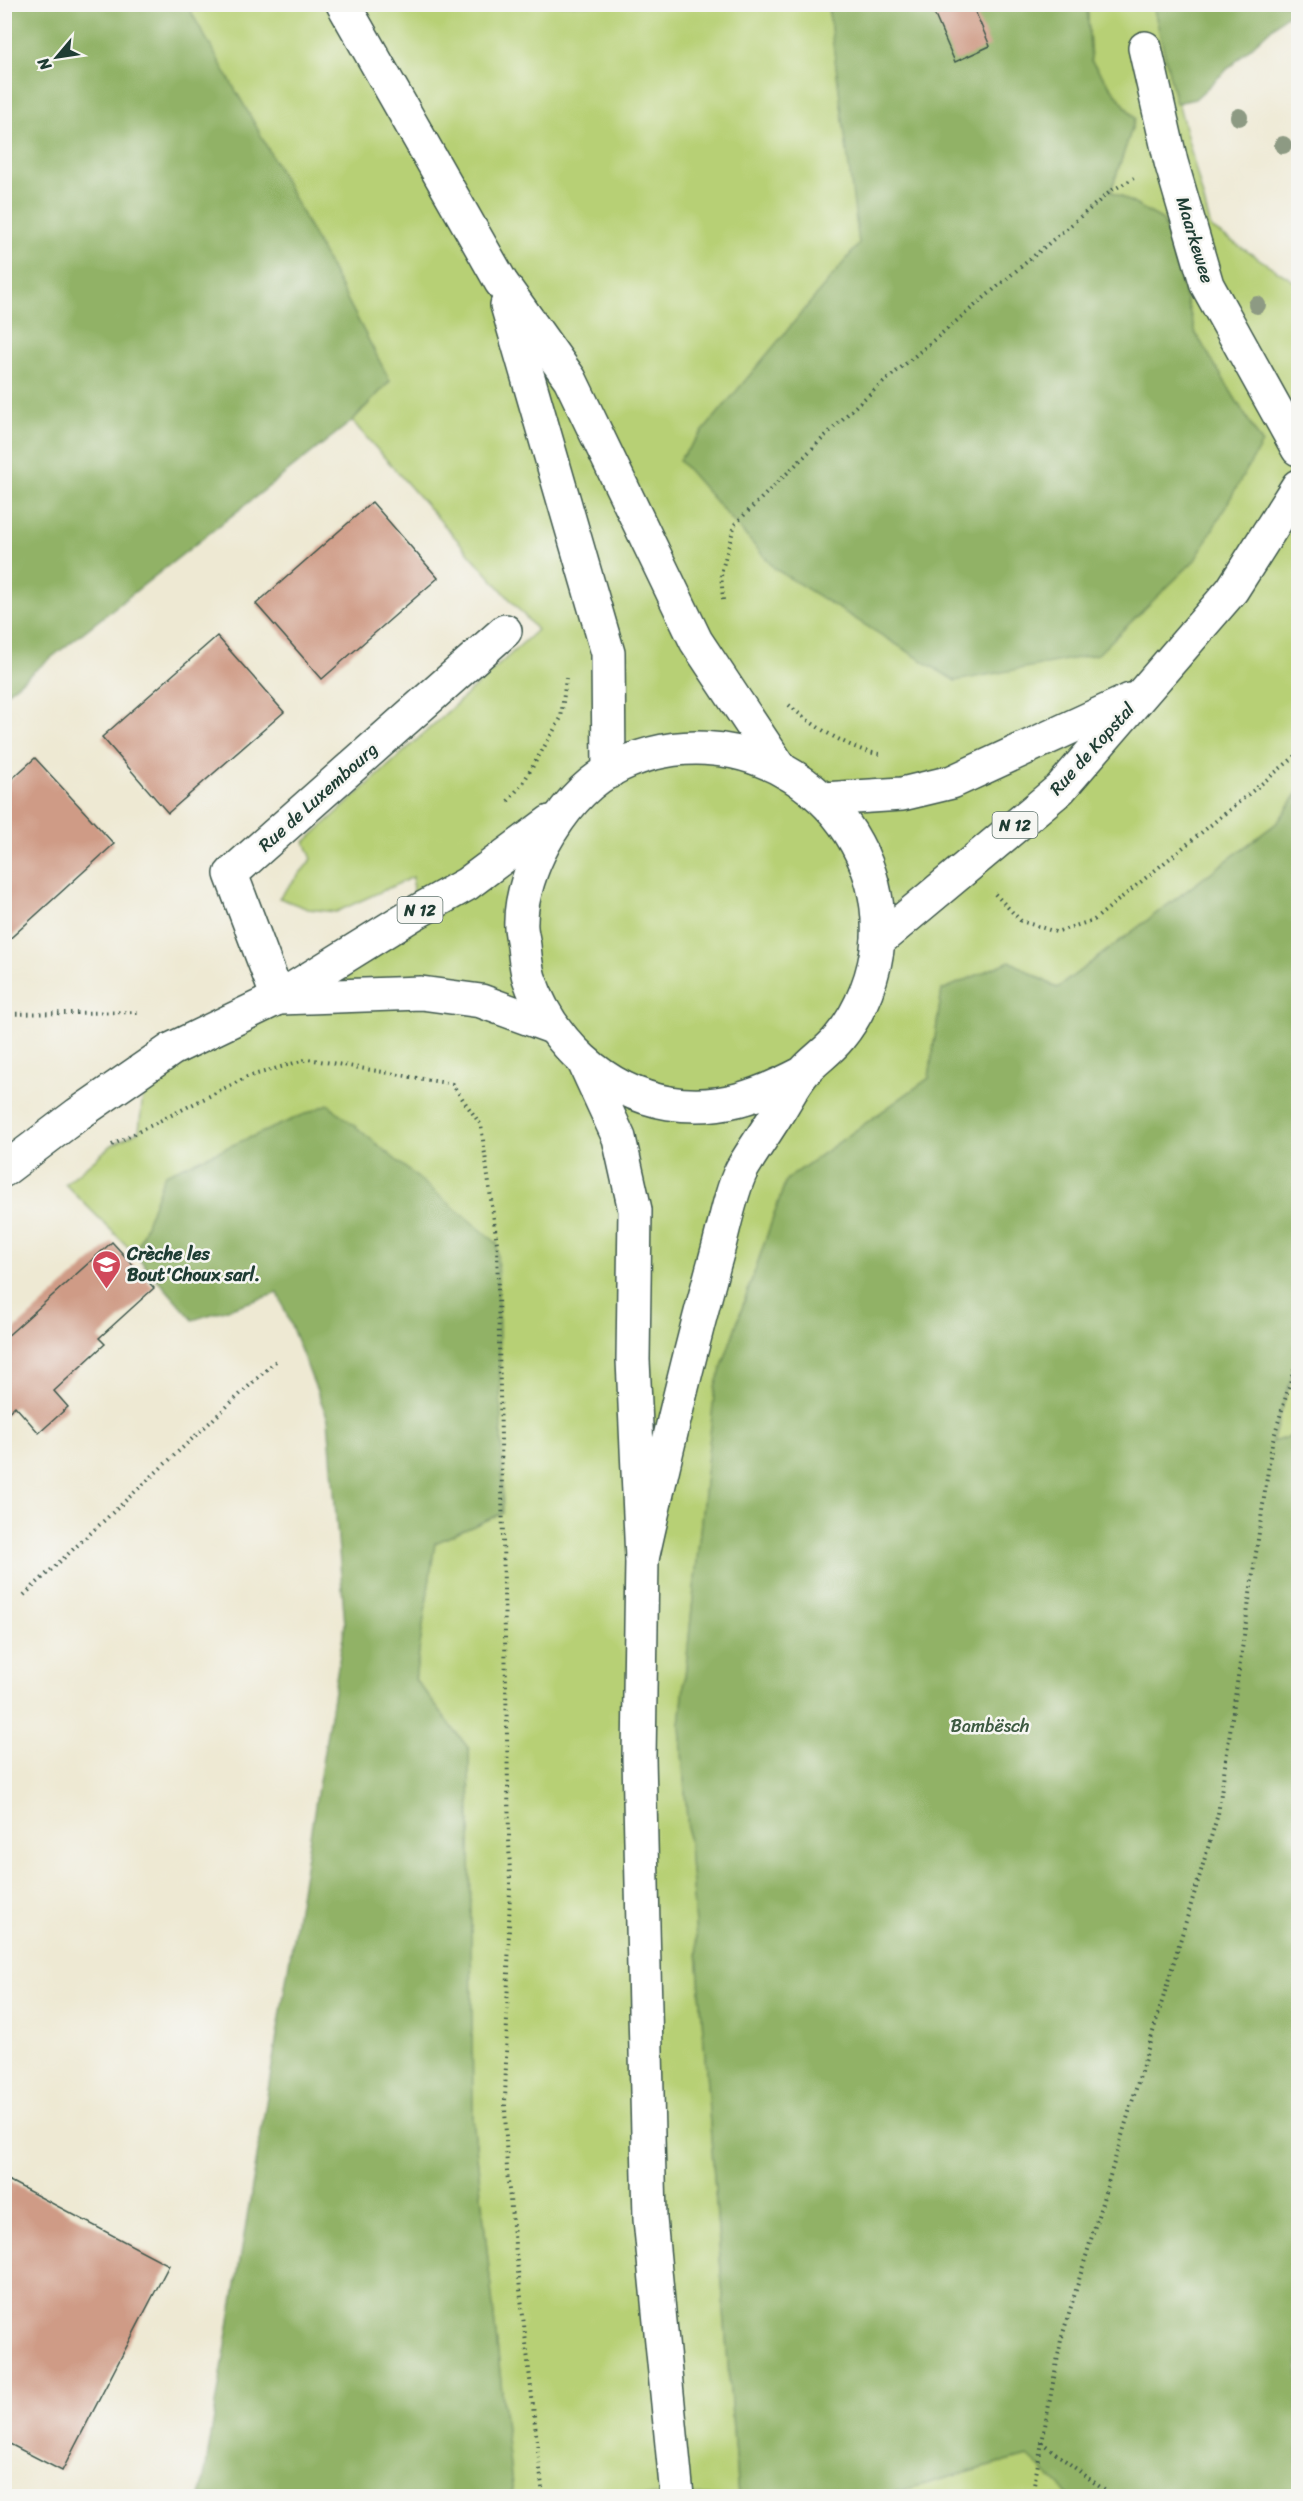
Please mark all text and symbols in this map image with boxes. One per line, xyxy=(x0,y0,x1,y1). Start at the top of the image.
north arrow xyxy=(27,27,87,87)
text: N xyxy=(29,51,60,77)
street label: Maarkewee xyxy=(1167,193,1223,287)
street label: Rue de Kopstal xyxy=(1041,694,1143,803)
street label: Rue de Luxembourg xyxy=(251,734,385,860)
road number: N 12 xyxy=(992,812,1038,838)
road number: N 12 xyxy=(398,897,442,923)
place label: Crèche les Bout'Choux sarl. xyxy=(126,1238,260,1291)
school or university icon: Crèche les Bout'Choux sarl. xyxy=(90,1248,122,1290)
park label: Bambësch xyxy=(951,1710,1029,1742)

